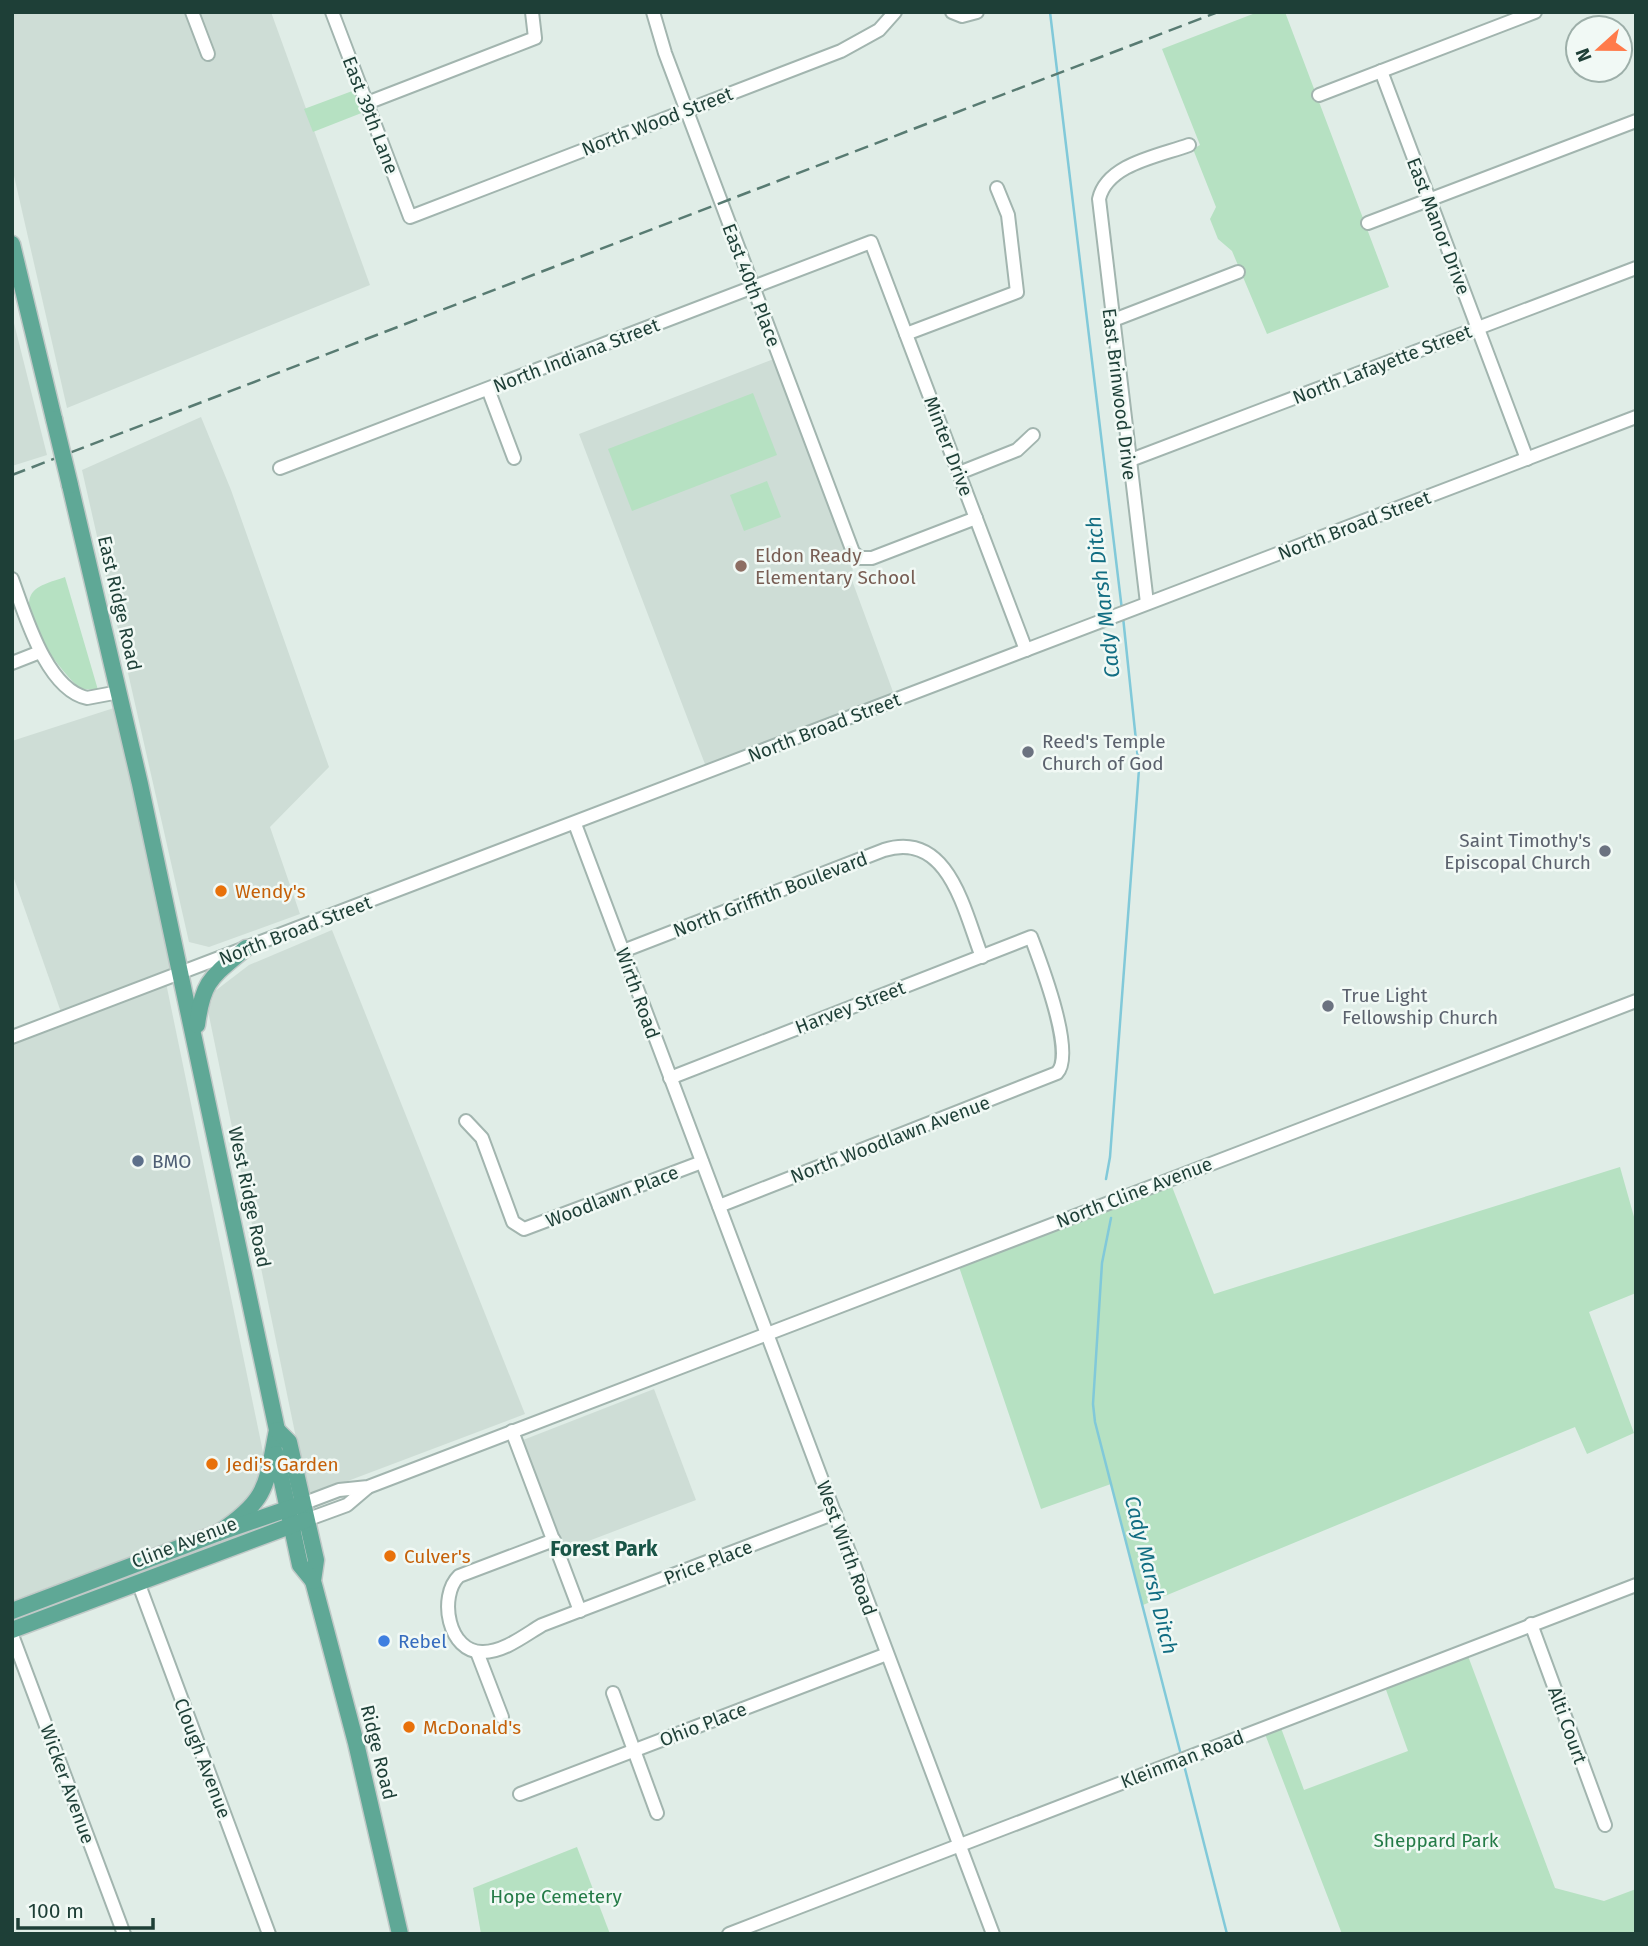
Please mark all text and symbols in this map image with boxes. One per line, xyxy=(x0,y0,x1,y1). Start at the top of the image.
north arrow xyxy=(1564,14,1634,84)
text: N xyxy=(1571,45,1597,65)
street label: East 39th Lane xyxy=(338,53,404,177)
street label: North Wood Street xyxy=(578,82,736,161)
street label: East Manor Drive xyxy=(1402,154,1475,298)
street label: East 40th Place xyxy=(717,220,786,350)
street label: East Brinwood Drive xyxy=(1098,307,1141,481)
street label: North Indiana Street xyxy=(490,313,663,398)
street label: North Lafayette Street xyxy=(1289,320,1475,409)
street label: Minter Drive xyxy=(919,393,978,499)
street label: North Broad Street xyxy=(1274,486,1434,565)
water label: Cady Marsh Ditch xyxy=(1080,515,1126,679)
street label: East Ridge Road xyxy=(93,533,146,673)
place label: Eldon Ready Elementary School xyxy=(755,544,916,589)
marker: Eldon Ready Elementary School xyxy=(733,558,749,574)
street label: North Broad Street xyxy=(744,688,904,767)
place label: Reed's Temple Church of God xyxy=(1042,730,1166,775)
marker: Reed's Temple Church of God xyxy=(1020,744,1036,760)
place label: Saint Timothy's Episcopal Church xyxy=(1444,829,1591,874)
marker: Saint Timothy's Episcopal Church xyxy=(1597,843,1613,859)
street label: North Griffith Boulevard xyxy=(670,847,871,942)
place label: Wendy's xyxy=(235,880,306,903)
marker: Wendy's xyxy=(213,883,229,899)
street label: North Broad Street xyxy=(215,891,375,970)
street label: Wirth Road xyxy=(610,944,665,1042)
street label: Harvey Street xyxy=(792,976,909,1039)
place label: True Light Fellowship Church xyxy=(1342,984,1498,1029)
marker: True Light Fellowship Church xyxy=(1320,998,1336,1014)
street label: North Woodlawn Avenue xyxy=(787,1091,993,1188)
street label: West Ridge Road xyxy=(223,1124,276,1270)
place label: BMO xyxy=(152,1150,191,1173)
street label: North Cline Avenue xyxy=(1053,1152,1216,1233)
marker: BMO xyxy=(130,1153,146,1169)
street label: Woodlawn Place xyxy=(543,1161,682,1232)
place label: Jedi's Garden xyxy=(226,1453,339,1476)
marker: Jedi's Garden xyxy=(204,1456,220,1472)
street label: West Wirth Road xyxy=(811,1478,882,1619)
water label: Cady Marsh Ditch xyxy=(1119,1493,1183,1657)
street label: Cline Avenue xyxy=(128,1512,240,1573)
street label: Price Place xyxy=(661,1535,756,1590)
district label: Forest Park xyxy=(550,1536,658,1562)
place label: Culver's xyxy=(404,1545,471,1568)
marker: Culver's xyxy=(382,1548,398,1564)
place label: Rebel xyxy=(398,1630,447,1653)
marker: Rebel xyxy=(376,1633,392,1649)
street label: Alti Court xyxy=(1543,1683,1592,1767)
street label: Clough Avenue xyxy=(169,1695,236,1822)
street label: Ohio Place xyxy=(656,1697,750,1752)
street label: Ridge Road xyxy=(356,1702,401,1802)
place label: McDonald's xyxy=(423,1716,521,1739)
marker: McDonald's xyxy=(401,1719,417,1735)
street label: Wicker Avenue xyxy=(35,1721,100,1847)
street label: Kleinman Road xyxy=(1117,1725,1247,1794)
park label: Sheppard Park xyxy=(1373,1829,1499,1852)
park label: Hope Cemetery xyxy=(490,1885,622,1908)
scale bar xyxy=(18,1886,152,1930)
text: 100 m xyxy=(28,1898,84,1924)

